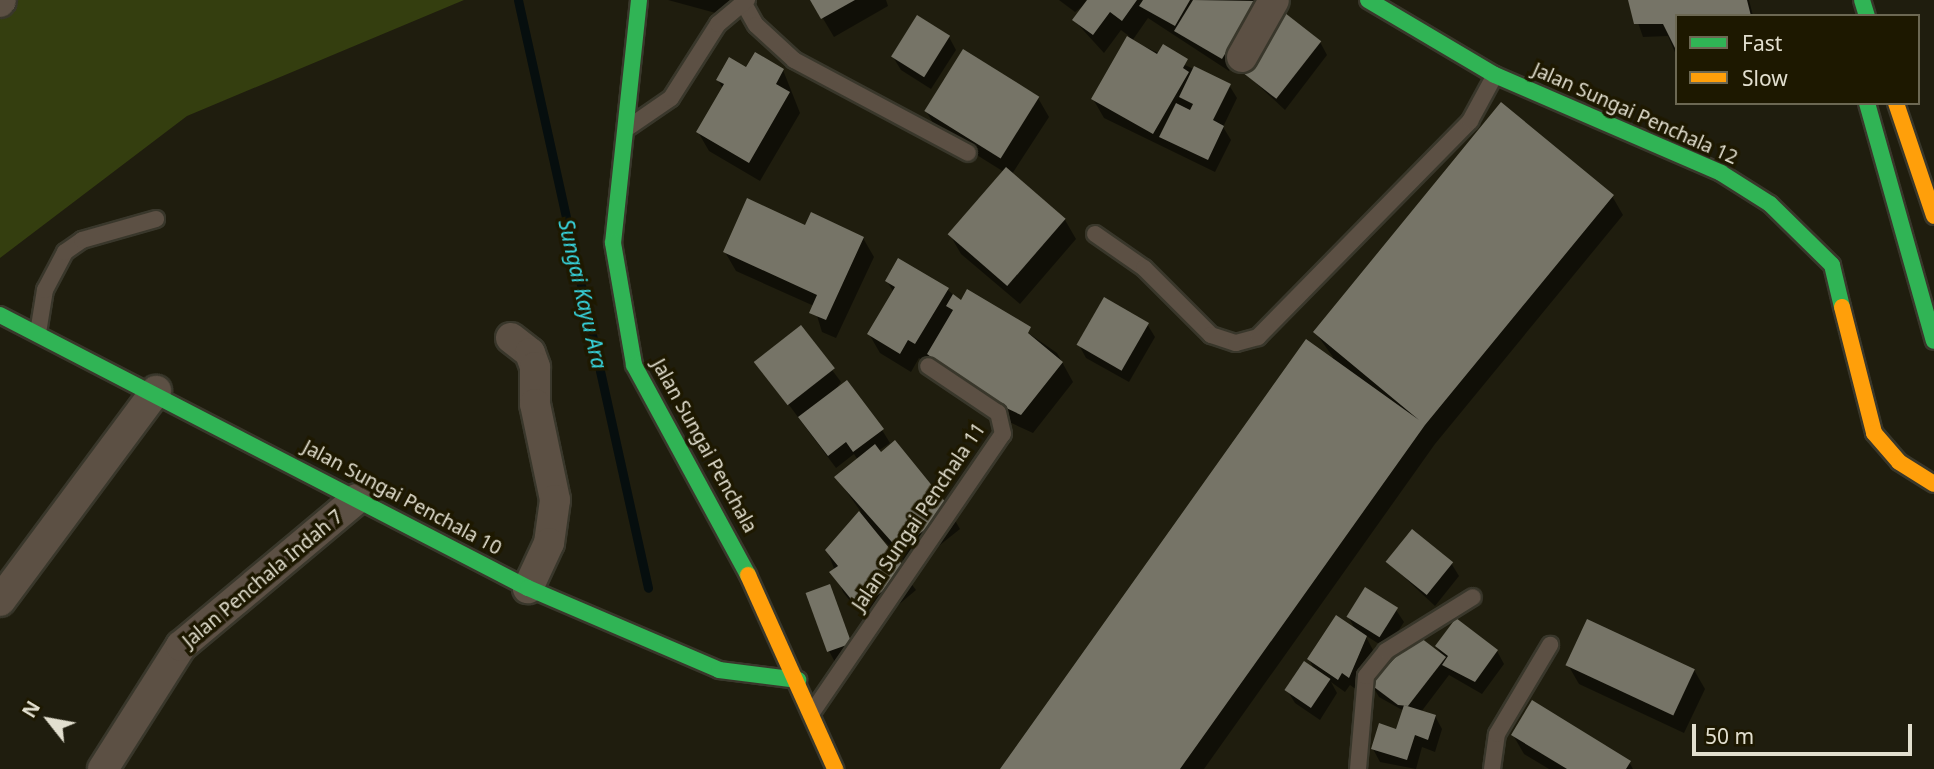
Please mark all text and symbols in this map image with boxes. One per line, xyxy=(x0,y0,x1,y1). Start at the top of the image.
legend xyxy=(1675,14,1920,105)
text: Fast xyxy=(1742,29,1782,57)
street label: Jalan Sungai Penchala 12 xyxy=(1529,58,1741,170)
text: Slow xyxy=(1742,64,1788,92)
water label: Sungai Kayu Ara xyxy=(554,217,612,371)
street label: Jalan Sungai Penchala xyxy=(647,355,761,537)
street label: Jalan Sungai Penchala 11 xyxy=(848,419,990,615)
street label: Jalan Sungai Penchala 10 xyxy=(299,436,505,560)
street label: Jalan Penchala Indah 7 xyxy=(178,505,348,653)
north arrow xyxy=(14,685,84,755)
text: N xyxy=(16,696,46,723)
scale bar xyxy=(1696,710,1916,754)
text: 50 m xyxy=(1705,722,1754,750)

